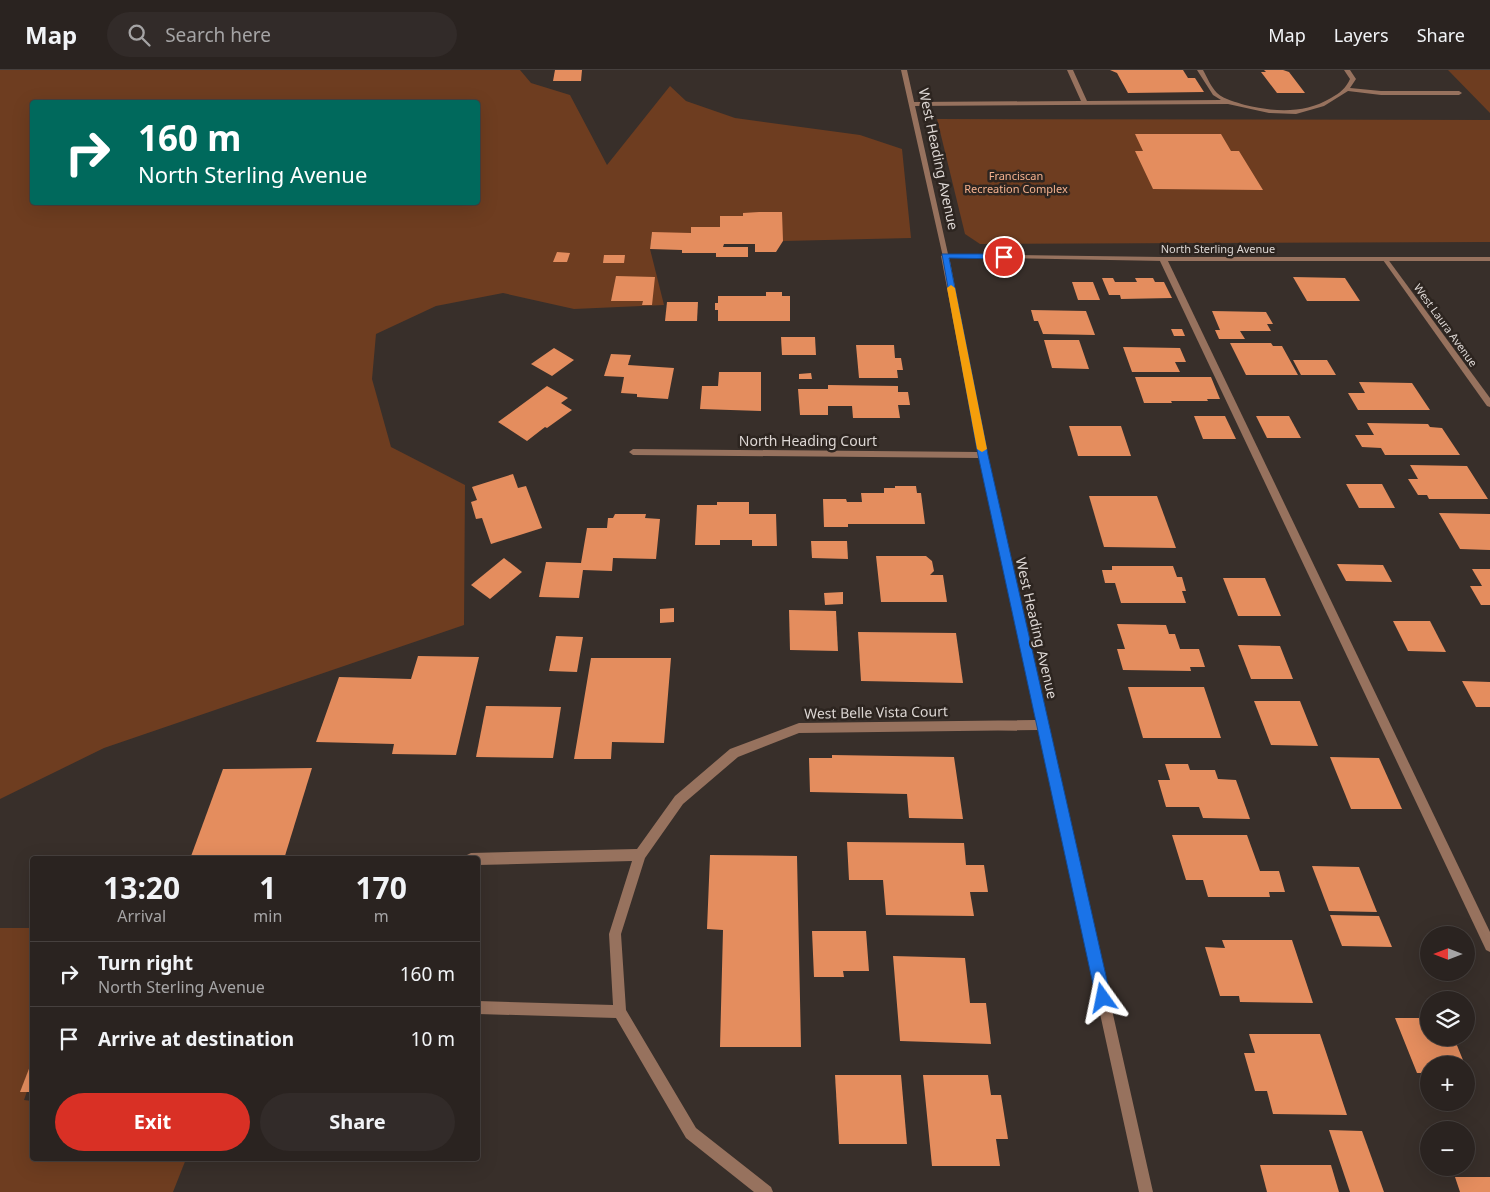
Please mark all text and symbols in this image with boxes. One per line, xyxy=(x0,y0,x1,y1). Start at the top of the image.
search box xyxy=(107,12,457,57)
text: Map xyxy=(25,18,77,51)
icon: search xyxy=(125,21,153,49)
text: Search here xyxy=(165,22,271,48)
text: Map xyxy=(1268,23,1306,47)
text: Layers xyxy=(1334,23,1389,47)
text: Share xyxy=(1417,23,1465,47)
street label: West Heading Avenue xyxy=(915,86,963,232)
text: 160 m xyxy=(138,114,241,161)
icon: right xyxy=(55,120,120,185)
text: North Sterling Avenue xyxy=(138,159,367,189)
park label: Franciscan Recreation Complex xyxy=(964,168,1068,196)
pin xyxy=(983,236,1025,278)
street label: North Sterling Avenue xyxy=(1161,241,1275,256)
icon: arrive xyxy=(990,243,1018,271)
street label: West Laura Avenue xyxy=(1411,281,1481,369)
street label: North Heading Court xyxy=(739,431,877,450)
street label: West Heading Avenue xyxy=(1011,555,1063,701)
street label: West Belle Vista Court xyxy=(804,701,948,723)
text: 13:20 xyxy=(103,867,180,908)
text: 1 xyxy=(259,867,276,908)
text: 170 xyxy=(355,867,407,908)
text: Arrival xyxy=(117,905,166,927)
text: min xyxy=(253,905,282,927)
text: m xyxy=(374,905,389,927)
north arrow xyxy=(1420,926,1475,981)
map controls xyxy=(1420,926,1475,1176)
text: Turn right xyxy=(98,950,193,976)
icon: right xyxy=(55,960,83,988)
text: 160 m xyxy=(400,961,455,987)
position arrow xyxy=(1076,971,1128,1023)
text: North Sterling Avenue xyxy=(98,976,265,998)
button: layers xyxy=(1420,991,1475,1046)
icon: arrive xyxy=(55,1025,83,1053)
text: Arrive at destination xyxy=(98,1026,294,1052)
text: 10 m xyxy=(411,1026,455,1052)
button: + xyxy=(1420,1056,1475,1111)
button: Exit xyxy=(55,1093,250,1151)
button: Share xyxy=(260,1093,455,1151)
button: − xyxy=(1420,1121,1475,1176)

